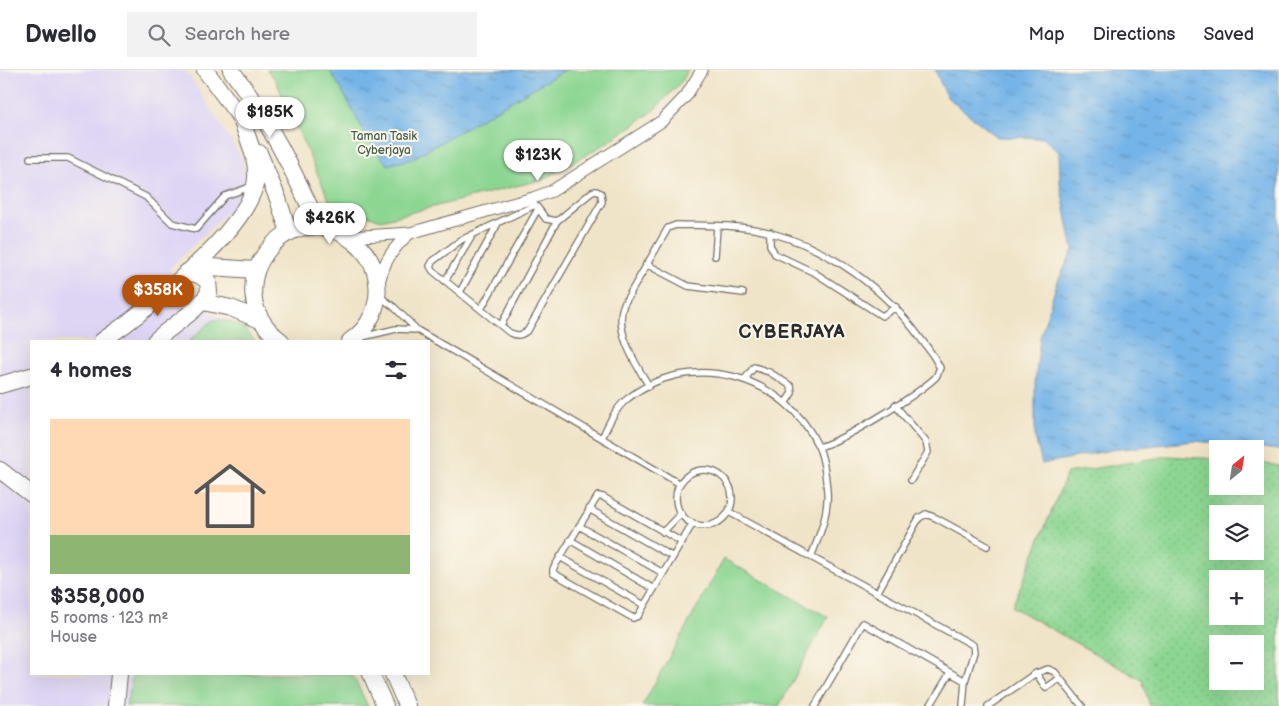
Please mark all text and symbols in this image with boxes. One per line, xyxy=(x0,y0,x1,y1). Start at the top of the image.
search box xyxy=(127,12,477,57)
text: Dwello xyxy=(25,20,97,49)
icon: search xyxy=(145,21,173,49)
text: Search here xyxy=(185,23,290,46)
text: Map xyxy=(1029,24,1065,45)
text: Directions xyxy=(1093,24,1175,45)
text: Saved xyxy=(1203,24,1254,45)
pin: $185K xyxy=(235,97,305,139)
text: $185K xyxy=(246,103,294,122)
park label: Taman Tasik Cyberjaya xyxy=(351,129,417,158)
pin: $123K xyxy=(503,140,573,182)
text: $123K xyxy=(515,146,561,165)
pin: $426K xyxy=(295,202,365,245)
text: $426K xyxy=(305,209,355,228)
pin: $358K xyxy=(123,274,193,317)
text: $358K xyxy=(133,281,183,300)
district label: CYBERJAYA xyxy=(738,322,846,343)
icon: filters xyxy=(382,356,410,384)
text: 4 homes xyxy=(50,358,132,383)
north arrow xyxy=(1209,440,1264,495)
map controls xyxy=(1209,440,1264,690)
icon: home xyxy=(185,451,275,541)
button: layers xyxy=(1209,505,1264,560)
button: + xyxy=(1209,570,1264,625)
text: $358,000 xyxy=(50,584,145,609)
text: 5 rooms · 123 m² xyxy=(50,609,168,628)
text: House xyxy=(50,628,97,647)
button: − xyxy=(1209,635,1264,690)

